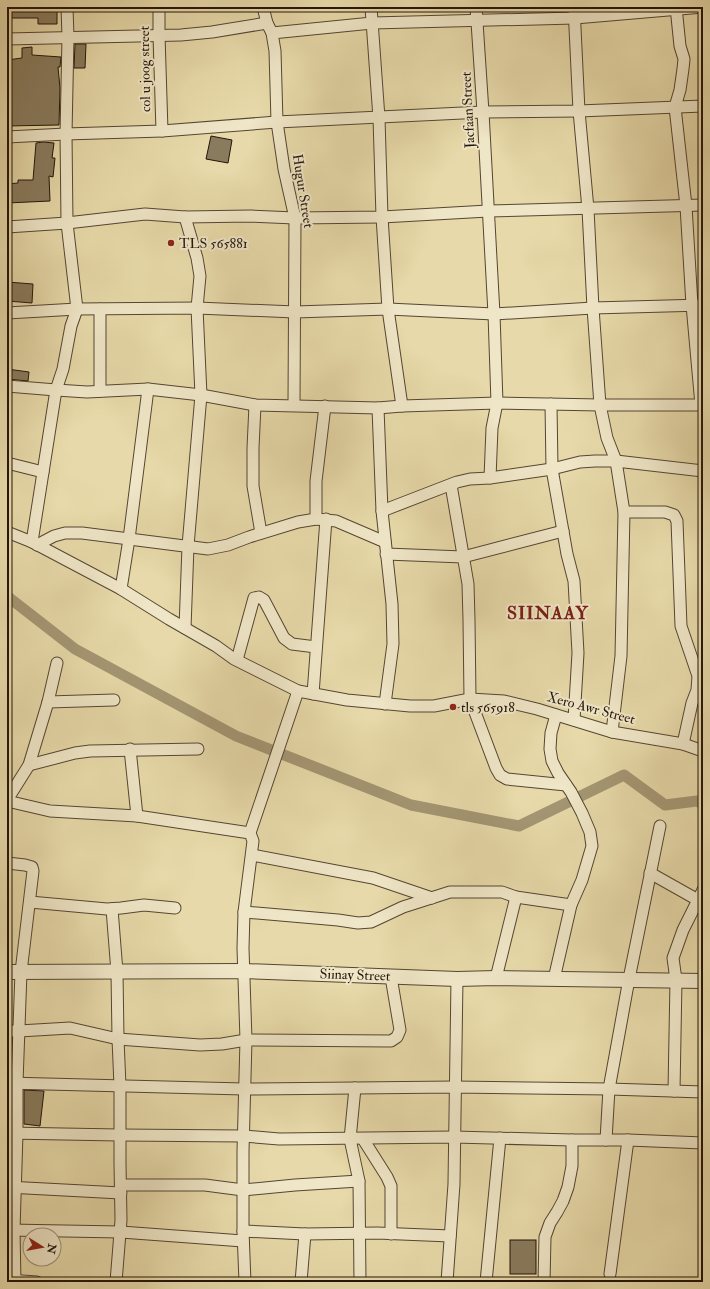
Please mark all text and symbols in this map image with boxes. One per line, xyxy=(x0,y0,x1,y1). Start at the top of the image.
street label: col u joog street xyxy=(136,25,154,112)
street label: Jacfaan Street xyxy=(457,71,479,150)
street label: Hugur Street xyxy=(289,153,317,230)
place label: TLS 565881 xyxy=(179,235,248,252)
marker: TLS 565881 xyxy=(166,238,176,248)
district label: SIINAAY xyxy=(507,602,589,625)
street label: Xero Awr Street xyxy=(545,688,637,728)
place label: tls 565918 xyxy=(461,699,515,716)
marker: tls 565918 xyxy=(448,702,458,712)
street label: Siinay Street xyxy=(319,965,391,986)
north arrow xyxy=(22,1227,62,1267)
text: N xyxy=(44,1242,59,1256)

